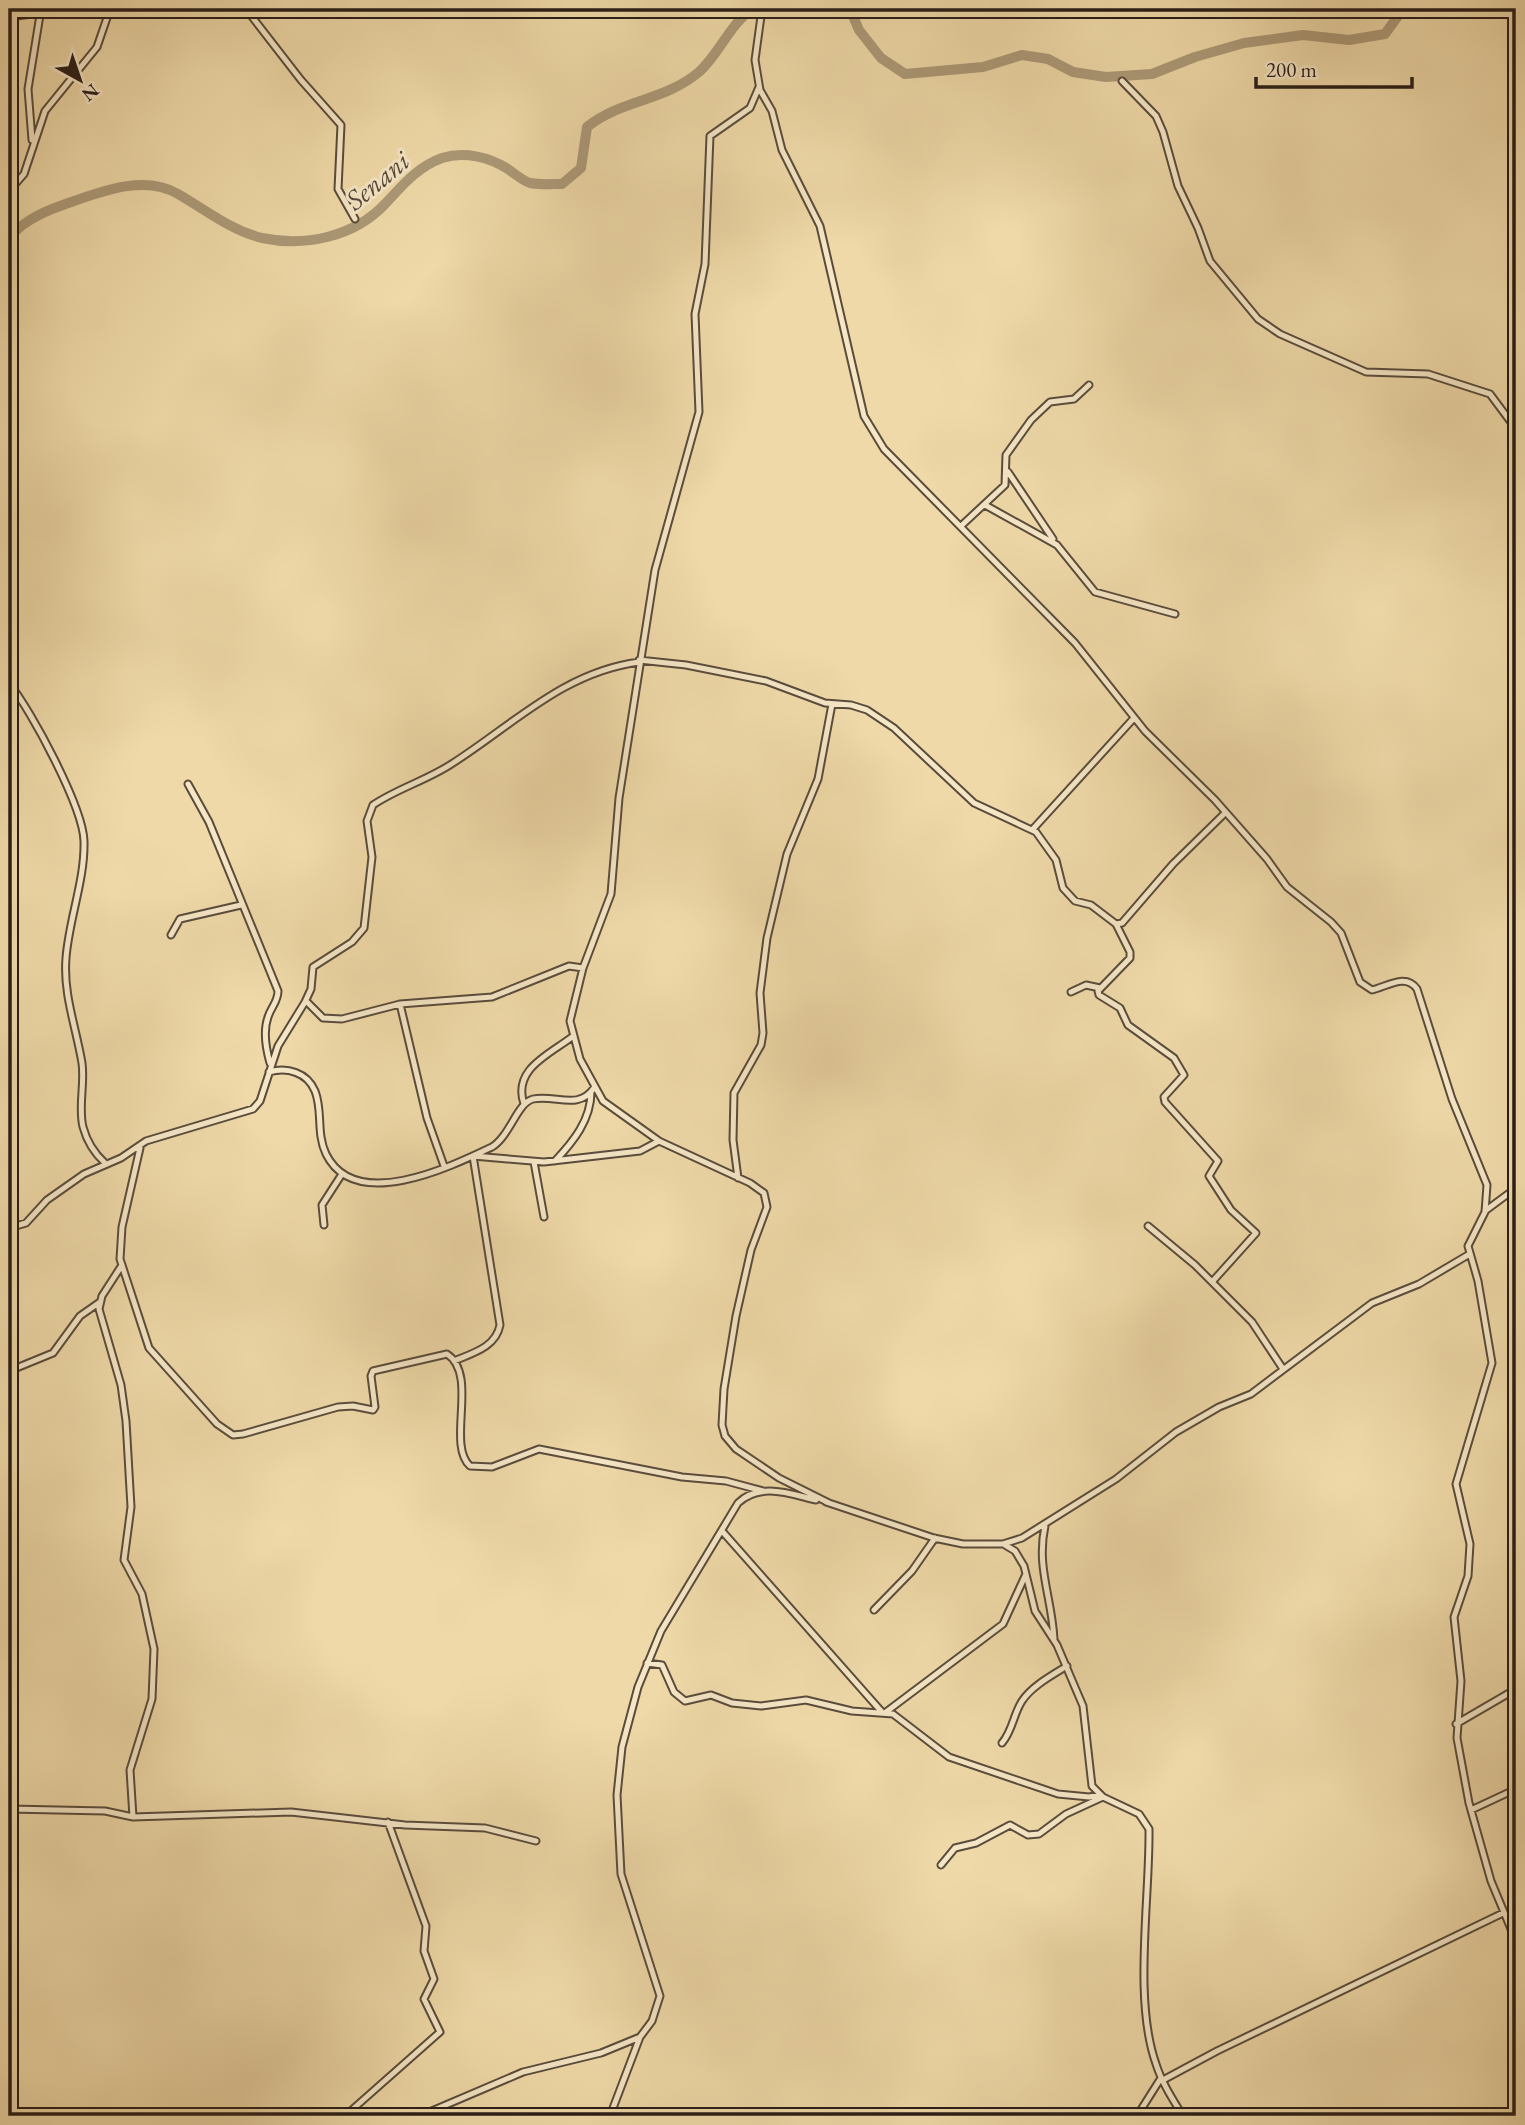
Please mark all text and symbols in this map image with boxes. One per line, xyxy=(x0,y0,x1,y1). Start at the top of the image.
north arrow xyxy=(46,46,116,116)
scale bar xyxy=(1256,46,1411,90)
text: 200 m xyxy=(1266,56,1317,83)
text: N xyxy=(76,78,105,108)
water label: Senani xyxy=(336,141,418,218)

